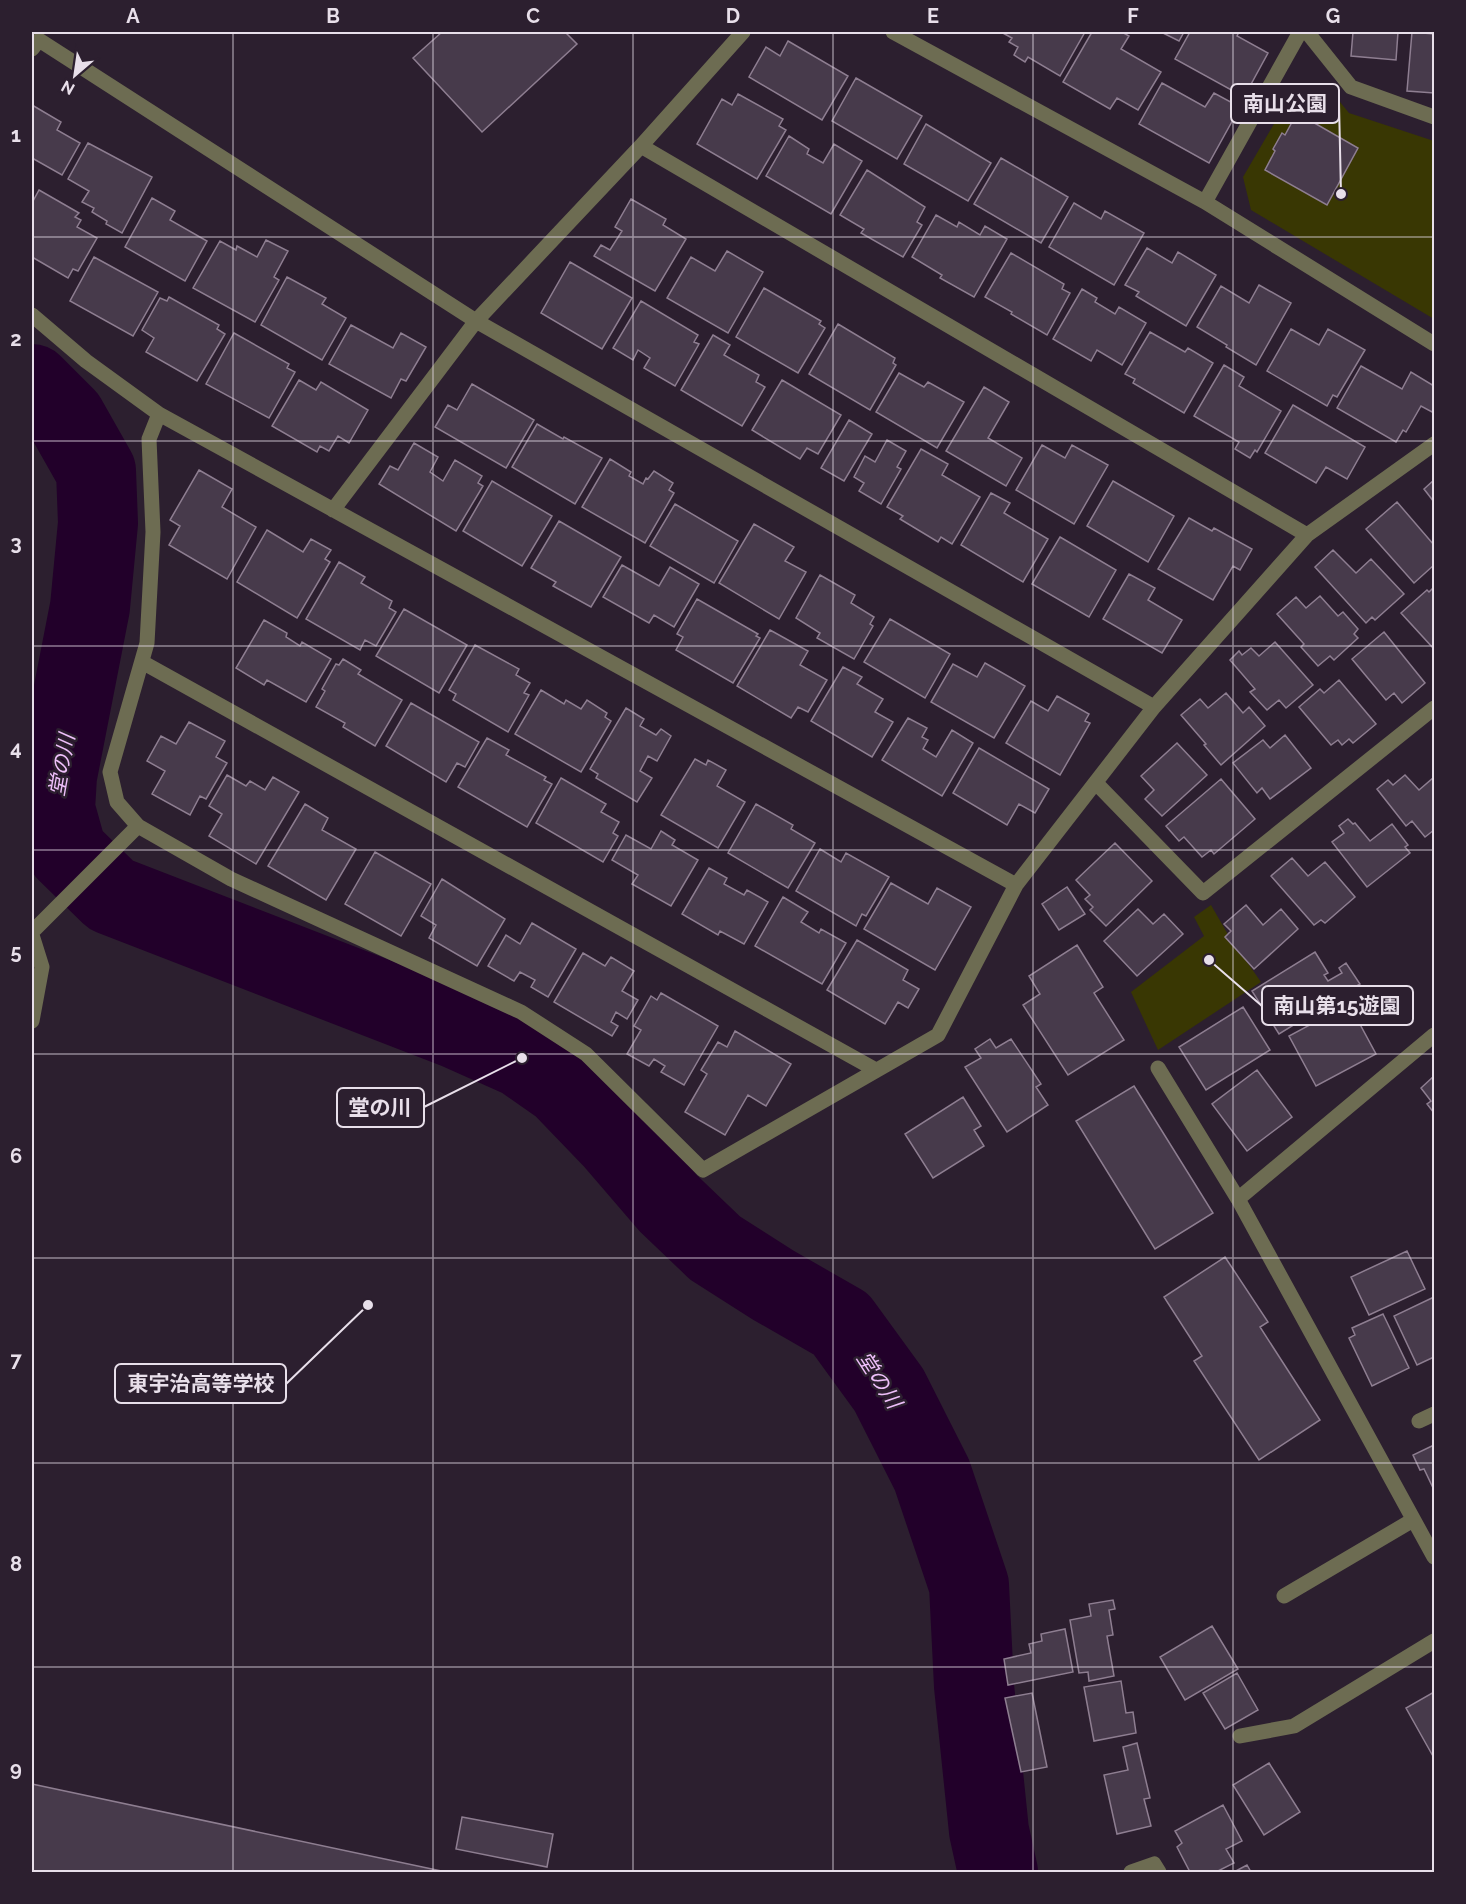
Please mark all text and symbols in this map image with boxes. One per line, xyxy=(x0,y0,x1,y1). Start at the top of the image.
text: A xyxy=(126,4,140,28)
text: B xyxy=(326,4,340,28)
text: C xyxy=(526,4,540,28)
text: D xyxy=(726,4,740,28)
text: E xyxy=(927,4,939,28)
text: F xyxy=(1127,4,1139,28)
text: G xyxy=(1326,4,1340,28)
north arrow xyxy=(45,45,105,105)
text: N xyxy=(58,76,78,99)
callout: 南山公園 xyxy=(1231,84,1339,123)
text: 南山公園 xyxy=(1243,91,1327,116)
text: 1 xyxy=(11,123,21,147)
text: 2 xyxy=(10,327,22,351)
text: 3 xyxy=(10,531,22,555)
water label: 堂の川 xyxy=(44,730,80,798)
text: 4 xyxy=(10,736,22,760)
text: 5 xyxy=(10,940,22,964)
callout: 南山第15遊園 xyxy=(1262,986,1413,1025)
text: 南山第15遊園 xyxy=(1273,993,1401,1018)
callout: 堂の川 xyxy=(337,1088,424,1127)
text: 堂の川 xyxy=(349,1095,412,1120)
text: 6 xyxy=(10,1144,22,1168)
water label: 堂の川 xyxy=(852,1347,908,1415)
text: 7 xyxy=(10,1348,22,1372)
callout: 東宇治高等学校 xyxy=(115,1364,286,1403)
text: 東宇治高等学校 xyxy=(128,1371,275,1396)
text: 8 xyxy=(10,1552,22,1576)
text: 9 xyxy=(10,1757,22,1781)

